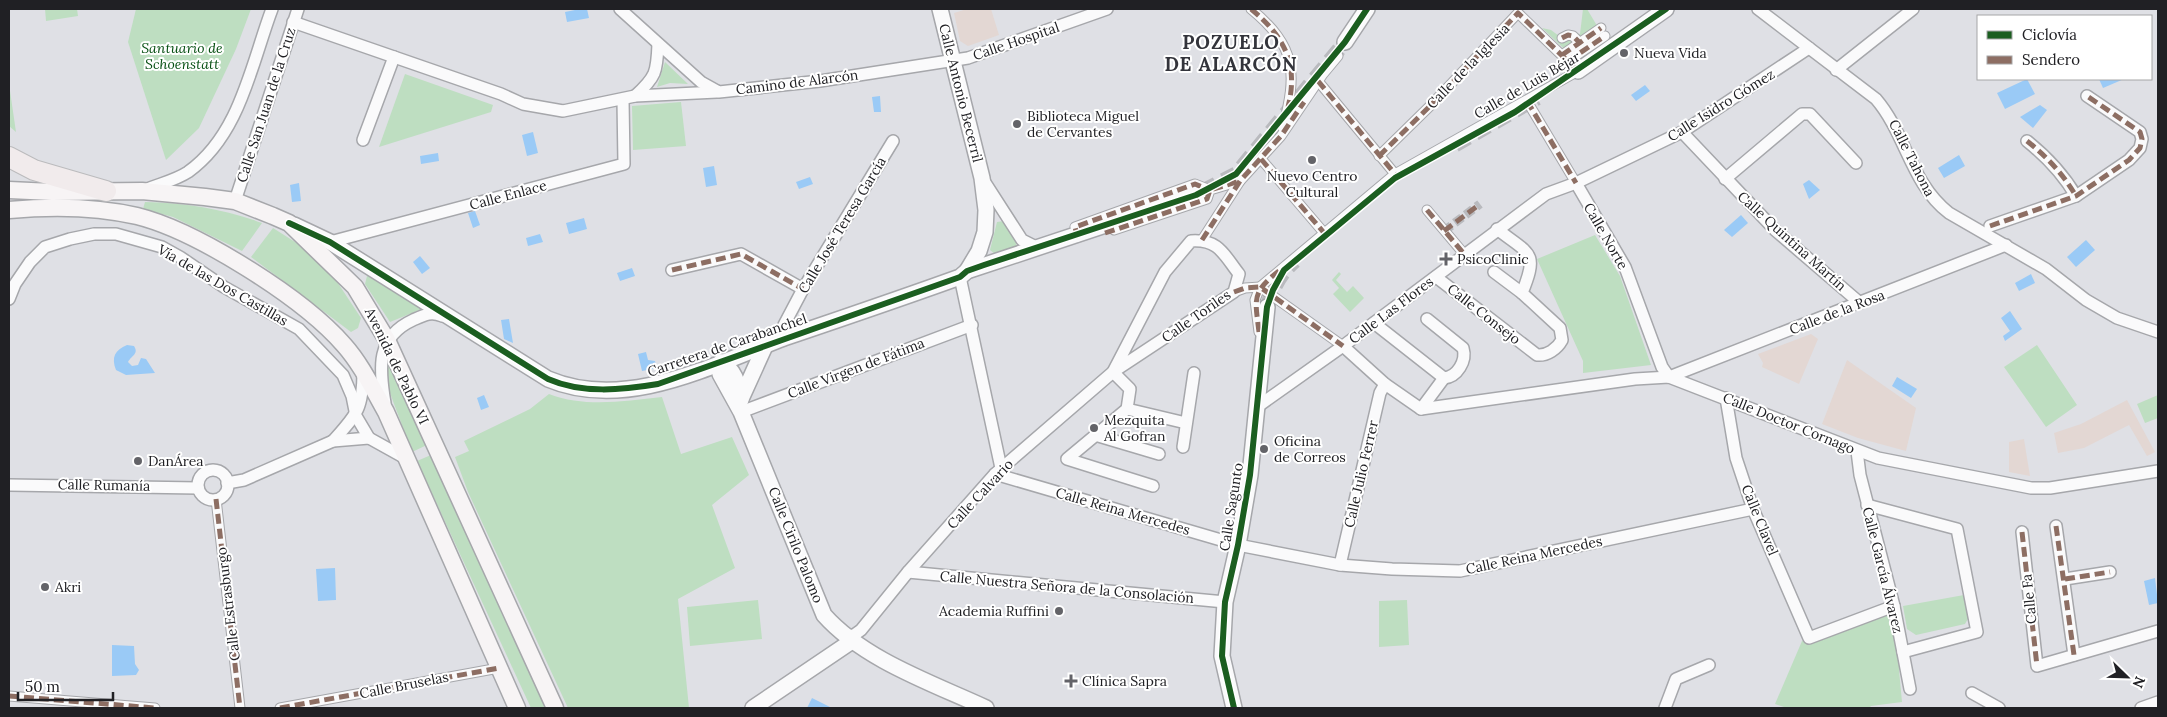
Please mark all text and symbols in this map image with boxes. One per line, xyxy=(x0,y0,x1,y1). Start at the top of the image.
legend xyxy=(1977,15,2152,80)
street label: Calle Hospital xyxy=(970,18,1062,64)
street label: Calle de la Iglesia xyxy=(1423,20,1513,112)
street label: Calle Antonio Becerril xyxy=(935,22,987,164)
street label: Calle San Juan de la Cruz xyxy=(232,25,300,185)
text: Ciclovía xyxy=(2022,25,2077,44)
district label: POZUELO DE ALARCÓN xyxy=(1164,30,1298,76)
park label: Santuario de Schoenstatt xyxy=(141,39,223,73)
place label: Nueva Vida xyxy=(1634,44,1707,62)
street label: Calle de Luis Béjar xyxy=(1471,47,1583,123)
marker: Nueva Vida xyxy=(1618,47,1630,59)
text: Sendero xyxy=(2022,50,2080,69)
street label: Camino de Alarcón xyxy=(735,65,860,98)
street label: Calle Isidro Gómez xyxy=(1664,65,1778,145)
place label: Biblioteca Miguel de Cervantes xyxy=(1027,107,1139,141)
street label: Calle Tahona xyxy=(1885,116,1939,200)
marker: Biblioteca Miguel de Cervantes xyxy=(1011,118,1023,130)
street label: Calle José Teresa García xyxy=(794,153,890,297)
marker: Nuevo Centro Cultural xyxy=(1306,154,1318,166)
place label: Nuevo Centro Cultural xyxy=(1267,167,1357,201)
street label: Calle Enlace xyxy=(467,176,549,214)
street label: Calle Quintina Martín xyxy=(1734,187,1851,295)
street label: Calle Norte xyxy=(1580,200,1632,273)
street label: Vía de las Dos Castillas xyxy=(154,240,291,330)
place label: PsicoClinic xyxy=(1457,250,1529,268)
marker: PsicoClinic xyxy=(1439,252,1453,266)
street label: Calle Las Flores xyxy=(1345,272,1437,348)
street label: Calle Consejo xyxy=(1444,280,1524,348)
street label: Calle Toriles xyxy=(1158,286,1234,346)
street label: Calle de la Rosa xyxy=(1787,286,1887,338)
street label: Avenida de Pablo VI xyxy=(360,304,433,427)
street label: Carretera de Carabanchel xyxy=(645,309,809,381)
street label: Calle Virgen de Fátima xyxy=(785,334,927,402)
street label: Calle Doctor Cornago xyxy=(1720,388,1858,458)
place label: Mezquita Al Gofran xyxy=(1103,411,1166,445)
street label: Calle Julio Ferrer xyxy=(1340,418,1382,530)
marker: Mezquita Al Gofran xyxy=(1088,422,1100,434)
place label: Oficina de Correos xyxy=(1274,432,1346,466)
marker: Oficina de Correos xyxy=(1258,443,1270,455)
place label: DanÁrea xyxy=(148,452,204,470)
marker: DanÁrea xyxy=(132,455,144,467)
street label: Calle Calvario xyxy=(943,455,1017,533)
street label: Calle Sagunto xyxy=(1215,462,1247,552)
street label: Calle Rumanía xyxy=(58,475,150,495)
street label: Calle Clavel xyxy=(1738,482,1782,558)
street label: Calle Reina Mercedes xyxy=(1054,483,1192,539)
street label: Calle Cirilo Palomo xyxy=(765,484,827,606)
street label: Calle García Álvarez xyxy=(1859,505,1907,635)
street label: Calle Reina Mercedes xyxy=(1464,532,1604,578)
street label: Calle Estrasburgo xyxy=(212,546,244,662)
street label: Calle Nuestra Señora de la Consolación xyxy=(939,567,1195,607)
street label: Calle Fa xyxy=(2017,573,2041,625)
place label: Akri xyxy=(54,578,81,596)
marker: Akri xyxy=(39,581,51,593)
place label: Academia Ruffini xyxy=(938,602,1049,620)
marker: Academia Ruffini xyxy=(1053,605,1065,617)
north arrow xyxy=(2102,652,2152,702)
street label: Calle Bruselas xyxy=(358,668,450,702)
scale bar xyxy=(18,670,112,702)
place label: Clínica Sapra xyxy=(1082,672,1167,690)
marker: Clínica Sapra xyxy=(1064,674,1078,688)
text: N xyxy=(2128,674,2149,691)
text: 50 m xyxy=(25,677,60,696)

